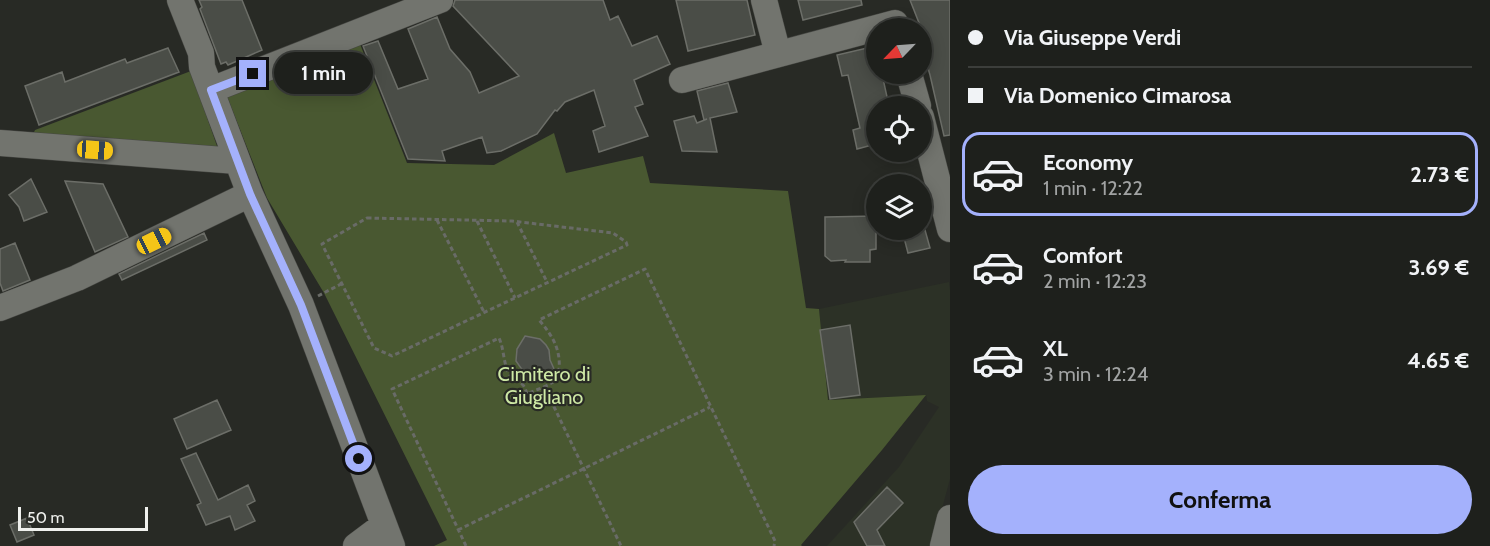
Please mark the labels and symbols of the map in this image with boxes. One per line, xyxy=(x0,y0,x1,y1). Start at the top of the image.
north arrow xyxy=(866,18,932,84)
callout: 1 min xyxy=(274,53,373,95)
route end xyxy=(239,60,266,87)
car xyxy=(76,140,114,160)
car xyxy=(134,225,174,257)
park label: Cimitero di Giugliano xyxy=(498,362,590,409)
route start xyxy=(345,445,372,472)
scale bar xyxy=(18,504,148,532)

